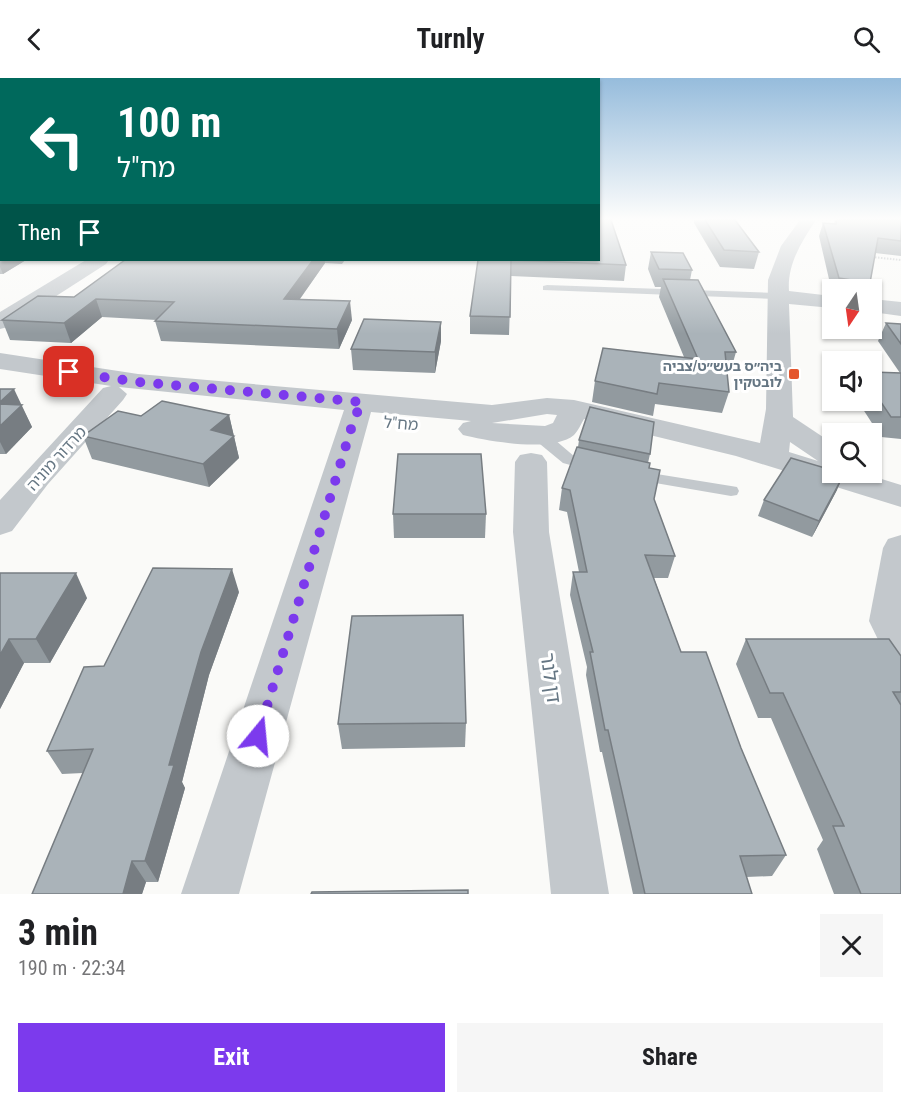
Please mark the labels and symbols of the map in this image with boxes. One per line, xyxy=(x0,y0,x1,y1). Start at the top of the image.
north arrow xyxy=(822,279,882,339)
pin xyxy=(43,346,94,397)
place label: ביה״ס בעש״ט/צביה לובטקין xyxy=(663,358,782,390)
marker: ביה״ס בעש״ט/צביה לובטקין xyxy=(787,367,801,381)
street label: מח"ל xyxy=(383,413,419,434)
street label: מרדור מוניה xyxy=(23,422,90,494)
street label: דן לנר xyxy=(536,651,566,705)
position arrow xyxy=(226,704,290,768)

